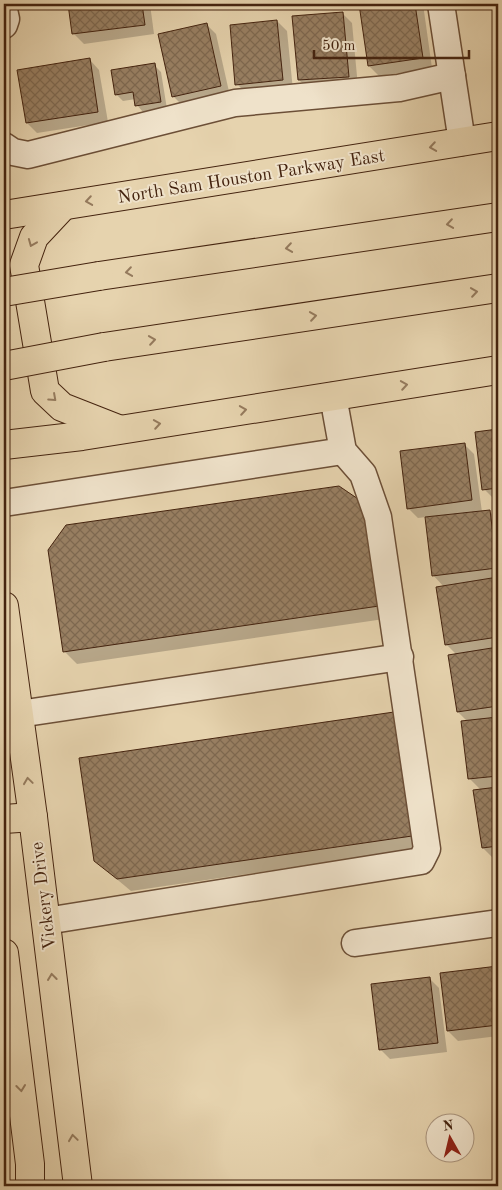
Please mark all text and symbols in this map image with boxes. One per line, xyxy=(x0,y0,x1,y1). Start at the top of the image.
scale bar xyxy=(314,28,470,60)
text: 50 m xyxy=(322,39,356,54)
one-way arrow xyxy=(428,141,437,151)
street label: North Sam Houston Parkway East xyxy=(116,147,386,207)
one-way arrow xyxy=(85,196,93,206)
one-way arrow xyxy=(446,218,454,229)
one-way arrow xyxy=(28,238,38,247)
one-way arrow xyxy=(285,242,293,253)
one-way arrow xyxy=(124,266,132,277)
one-way arrow xyxy=(469,287,478,297)
one-way arrow xyxy=(308,311,317,321)
one-way arrow xyxy=(148,335,156,345)
one-way arrow xyxy=(400,380,408,390)
one-way arrow xyxy=(47,393,56,402)
one-way arrow xyxy=(240,405,248,416)
one-way arrow xyxy=(152,419,161,429)
one-way arrow xyxy=(24,776,34,785)
street label: Vickery Drive xyxy=(28,841,60,951)
one-way arrow xyxy=(47,972,58,980)
one-way arrow xyxy=(15,1084,26,1092)
north arrow xyxy=(424,1112,474,1162)
text: N xyxy=(442,1118,455,1134)
one-way arrow xyxy=(69,1133,79,1142)

